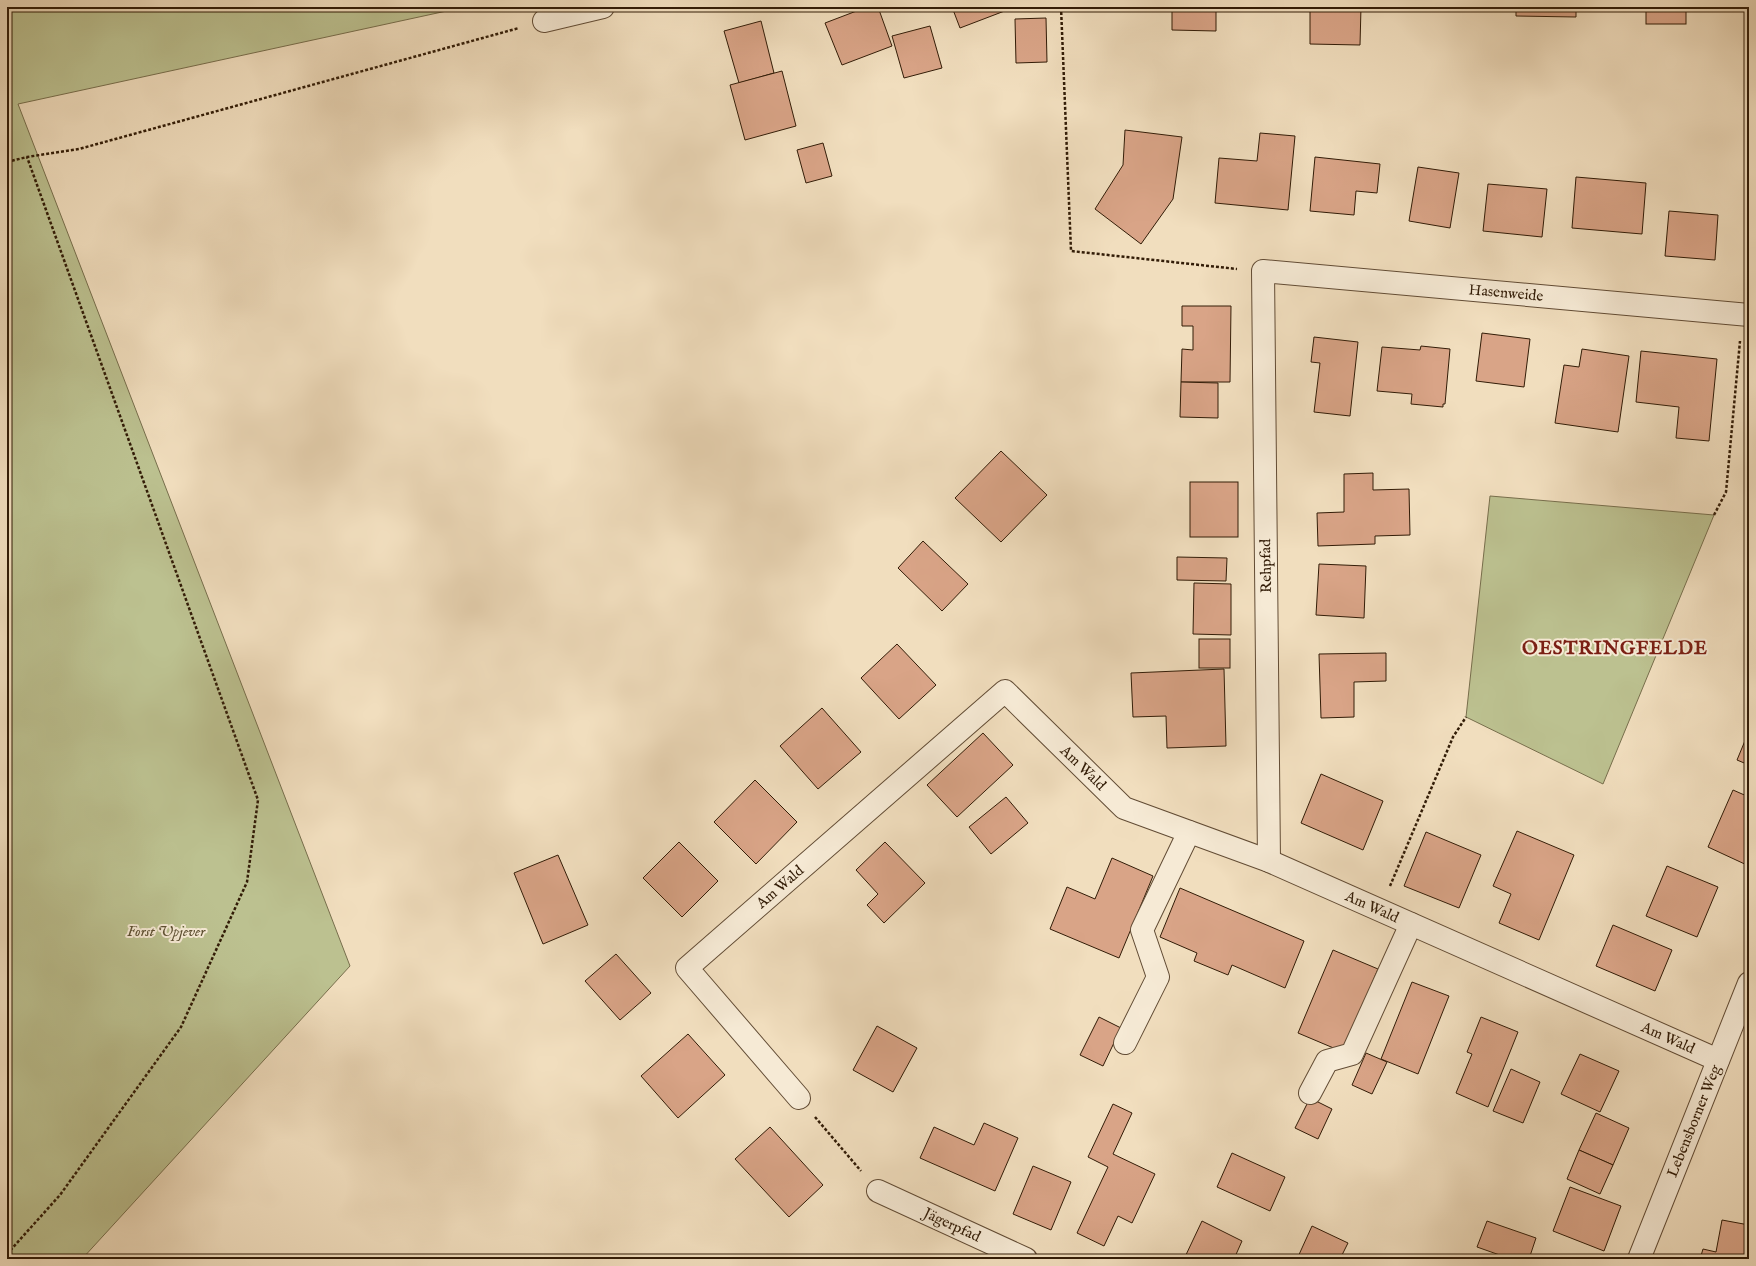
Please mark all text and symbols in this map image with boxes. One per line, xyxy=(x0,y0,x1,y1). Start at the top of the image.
street label: Hasenweide xyxy=(1468,280,1544,306)
street label: Rehpfad xyxy=(1256,538,1276,593)
district label: OESTRINGFELDE xyxy=(1522,637,1708,661)
street label: Am Wald xyxy=(1055,741,1111,795)
street label: Am Wald xyxy=(752,861,808,913)
street label: Am Wald xyxy=(1341,886,1403,928)
park label: Forst Upjever xyxy=(127,922,206,941)
street label: Am Wald xyxy=(1637,1017,1699,1059)
street label: Lebensborner Weg xyxy=(1663,1061,1726,1180)
street label: Jägerpfad xyxy=(919,1203,984,1247)

